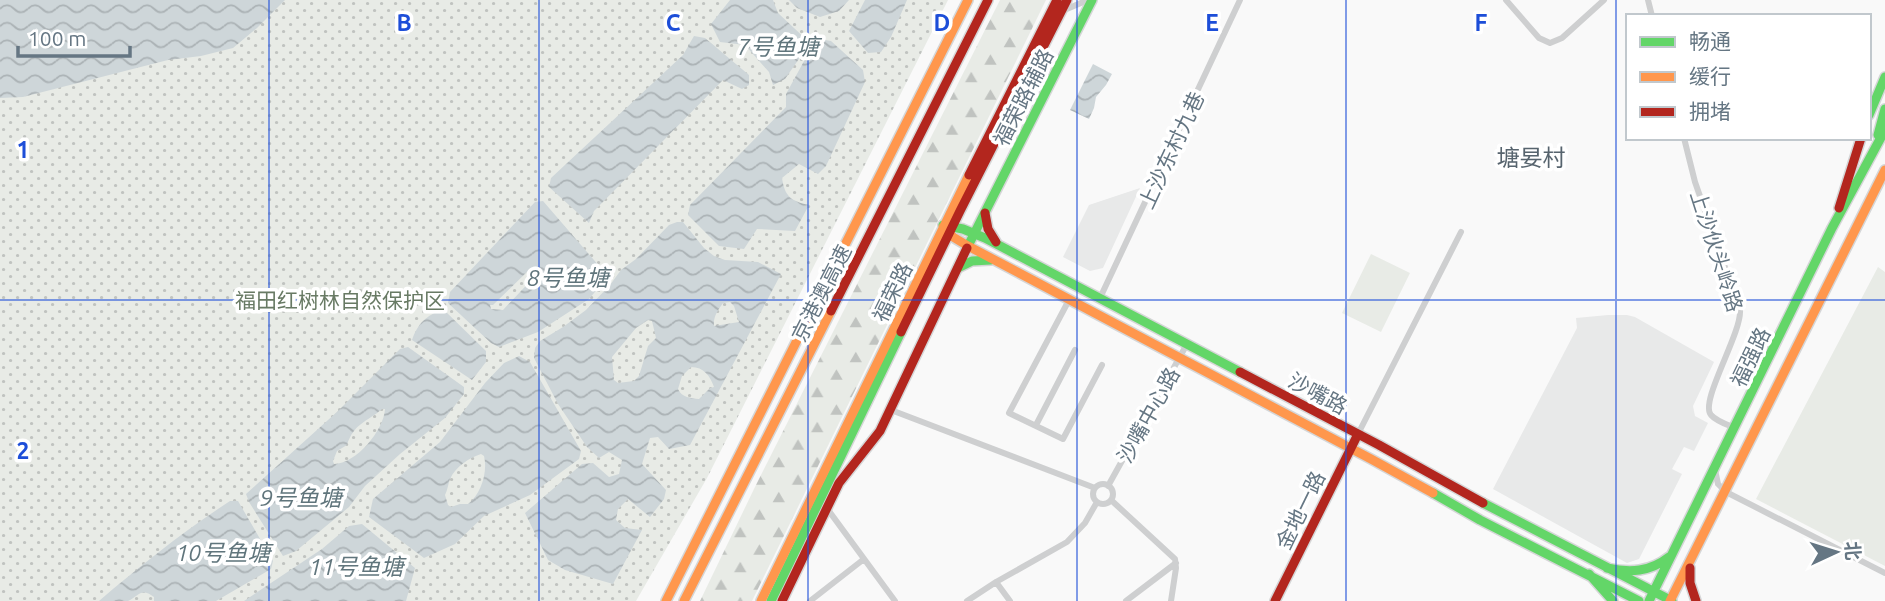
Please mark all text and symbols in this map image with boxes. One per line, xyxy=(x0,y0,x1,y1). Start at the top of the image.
text: B xyxy=(396,10,412,35)
text: C xyxy=(666,10,681,35)
text: D xyxy=(934,10,950,35)
text: E xyxy=(1205,10,1219,35)
text: F xyxy=(1475,10,1488,35)
scale bar xyxy=(18,14,130,58)
legend xyxy=(1626,14,1871,140)
text: 100 m xyxy=(28,26,86,50)
text: 畅通 xyxy=(1689,29,1731,53)
water label: 7号鱼塘 xyxy=(737,34,823,59)
street label: 福荣路辅路 xyxy=(988,45,1058,149)
text: 缓行 xyxy=(1689,64,1731,88)
street label: 上沙东村九巷 xyxy=(1133,88,1209,212)
text: 拥堵 xyxy=(1689,99,1731,123)
text: 1 xyxy=(17,137,29,162)
district label: 塘妟村 xyxy=(1497,145,1566,170)
street label: 上沙伙头岭路 xyxy=(1686,187,1748,315)
street label: 京港澳高速 xyxy=(786,241,856,345)
street label: 福荣路 xyxy=(867,258,917,326)
water label: 8号鱼塘 xyxy=(527,265,613,290)
park label: 福田红树林自然保护区 xyxy=(235,288,445,312)
street label: 福强路 xyxy=(1725,323,1775,391)
street label: 沙嘴中心路 xyxy=(1112,363,1184,467)
street label: 沙嘴路 xyxy=(1285,368,1351,418)
text: 2 xyxy=(17,438,29,463)
street label: 金地一路 xyxy=(1271,467,1329,553)
water label: 9号鱼塘 xyxy=(260,485,346,510)
north arrow xyxy=(1801,517,1871,587)
water label: 10号鱼塘 xyxy=(176,540,274,565)
text: 北 xyxy=(1841,541,1865,561)
water label: 11号鱼塘 xyxy=(309,554,407,579)

